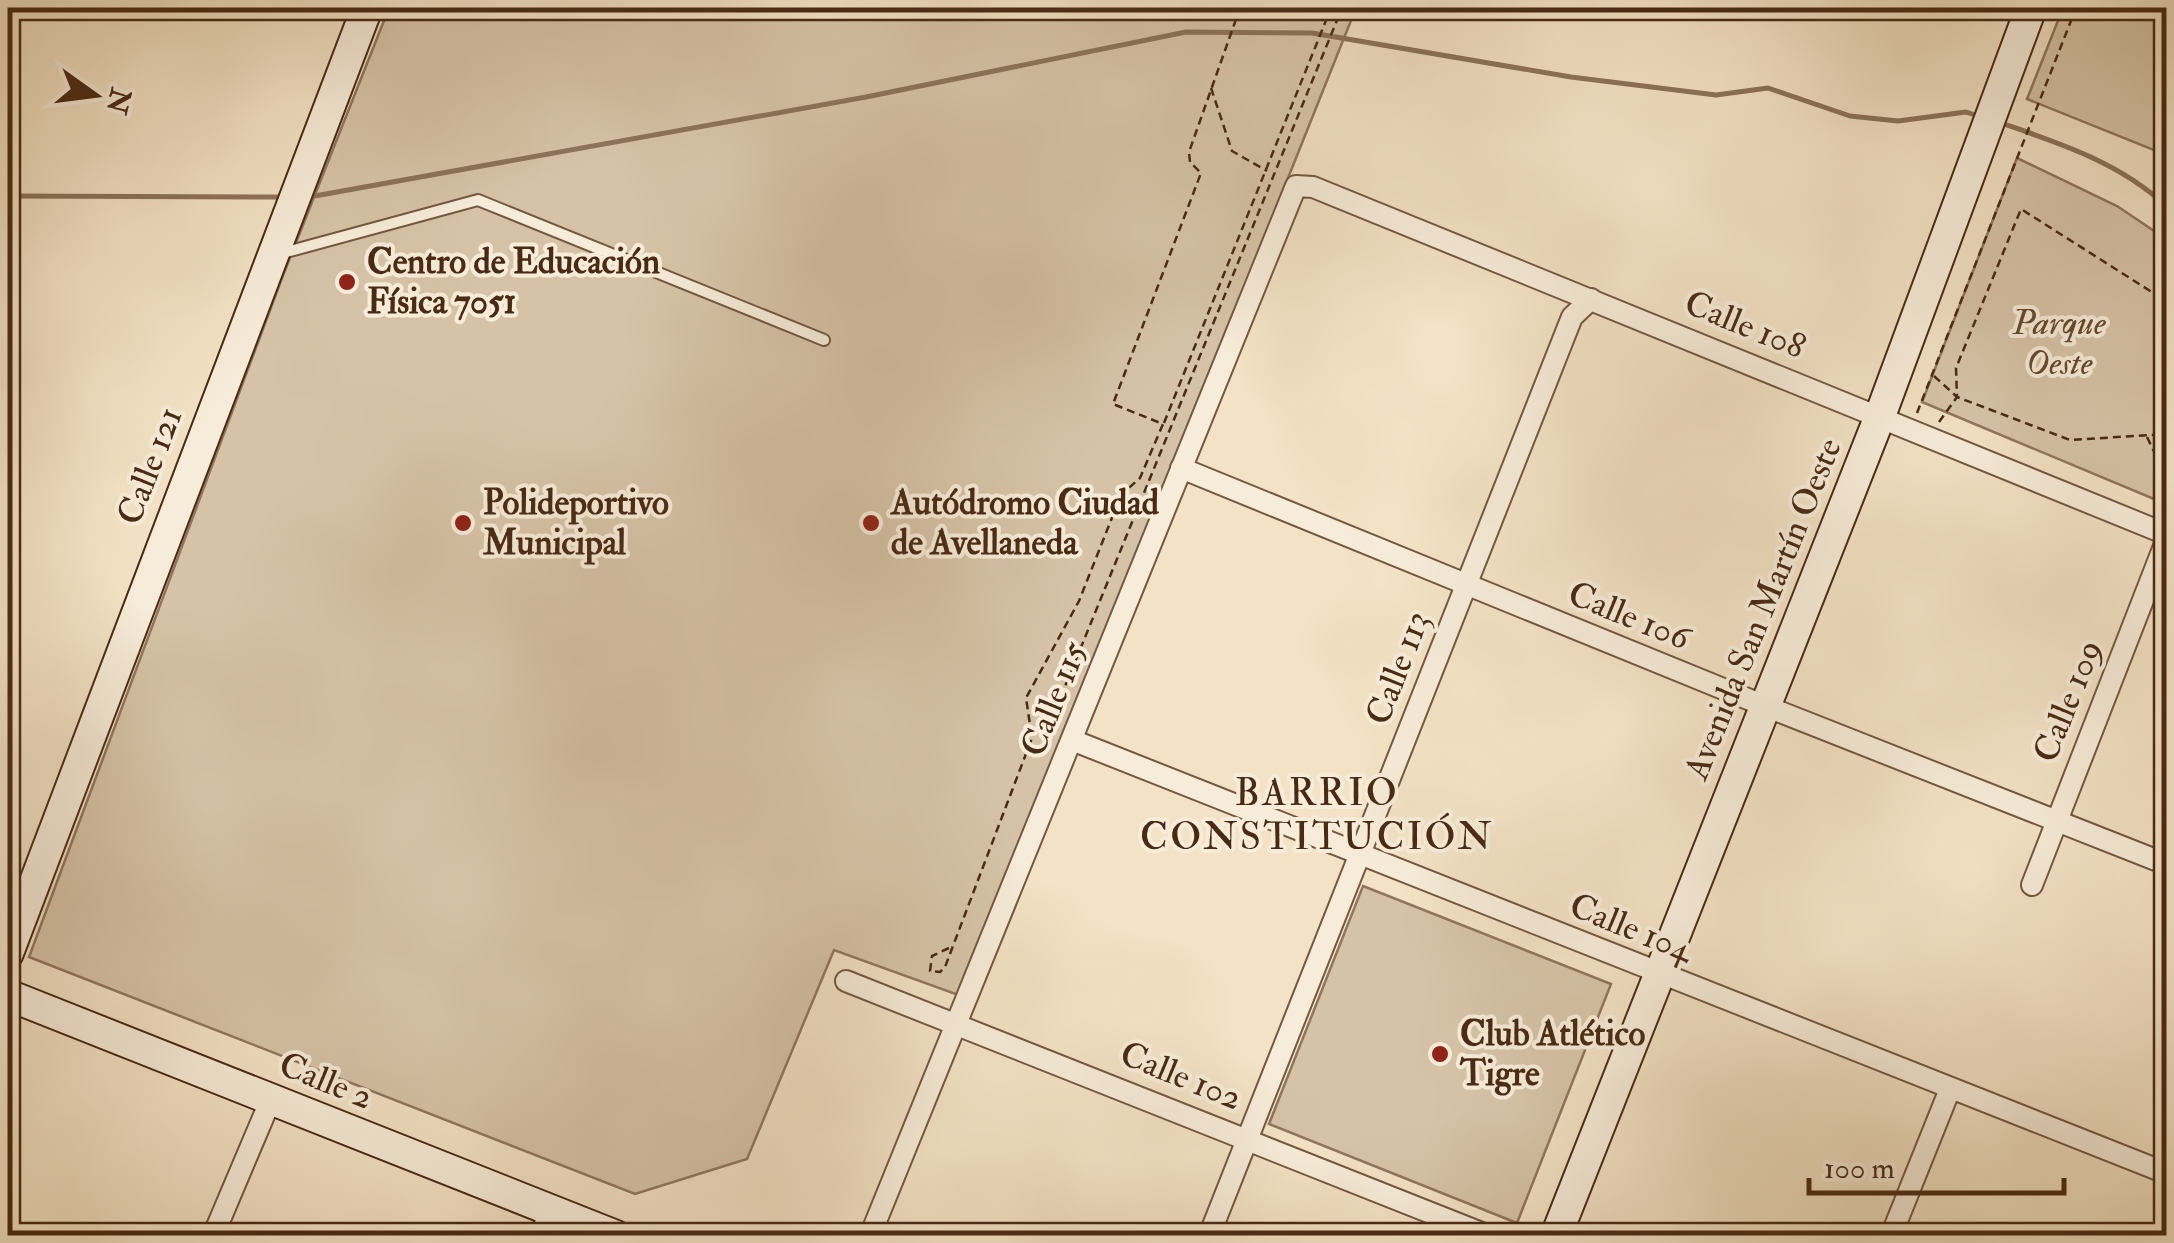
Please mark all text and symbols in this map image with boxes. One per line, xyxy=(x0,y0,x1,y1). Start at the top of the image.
north arrow xyxy=(45,45,145,145)
text: N xyxy=(98,83,138,118)
place label: Centro de Educación Física 7051 xyxy=(367,240,660,324)
marker: Centro de Educación Física 7051 xyxy=(336,271,358,293)
street label: Calle 108 xyxy=(1678,281,1812,369)
park label: Parque Oeste xyxy=(2011,301,2106,385)
street label: Calle 121 xyxy=(108,401,192,531)
street label: Avenida San Martín Oeste xyxy=(1674,432,1852,787)
place label: Polideportivo Municipal xyxy=(482,481,669,565)
place label: Autódromo Ciudad de Avellaneda xyxy=(889,481,1160,565)
marker: Polideportivo Municipal xyxy=(452,512,474,534)
marker: Autódromo Ciudad de Avellaneda xyxy=(860,512,882,534)
street label: Calle 106 xyxy=(1562,572,1699,661)
street label: Calle 113 xyxy=(1356,605,1440,731)
street label: Calle 109 xyxy=(2024,633,2112,769)
street label: Calle 115 xyxy=(1011,635,1097,763)
district label: BARRIO CONSTITUCIÓN xyxy=(1140,769,1494,861)
street label: Calle 104 xyxy=(1563,884,1701,973)
place label: Club Atlético Tigre xyxy=(1459,1012,1646,1096)
street label: Calle 102 xyxy=(1114,1032,1248,1120)
street label: Calle 2 xyxy=(273,1042,379,1120)
marker: Club Atlético Tigre xyxy=(1429,1043,1451,1065)
scale bar xyxy=(1809,1133,2064,1195)
text: 100 m xyxy=(1824,1150,1895,1187)

